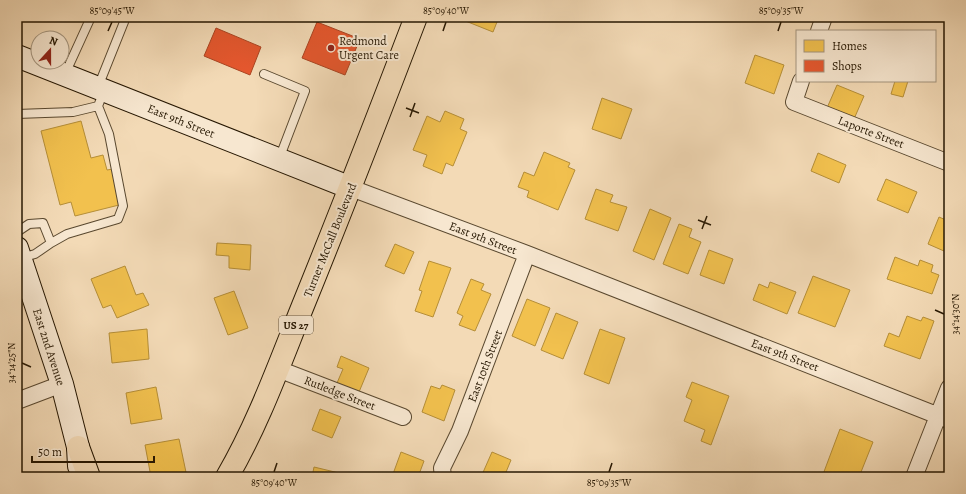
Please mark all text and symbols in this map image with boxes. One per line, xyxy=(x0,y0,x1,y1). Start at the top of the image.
text: 85°09'45"W xyxy=(90,4,135,17)
text: 85°09'40"W xyxy=(423,4,470,17)
text: 85°09'35"W xyxy=(759,4,804,17)
north arrow xyxy=(30,30,70,70)
legend xyxy=(796,30,936,82)
text: N xyxy=(47,33,60,50)
place label: Redmond Urgent Care xyxy=(339,33,399,63)
text: Homes xyxy=(832,38,867,54)
marker: Redmond Urgent Care xyxy=(326,43,336,53)
text: Shops xyxy=(832,58,862,74)
street label: East 9th Street xyxy=(145,100,217,142)
street label: Laporte Street xyxy=(836,112,906,152)
street label: Turner McCall Boulevard xyxy=(300,180,360,300)
street label: East 9th Street xyxy=(447,218,519,258)
text: 34°14'30"N xyxy=(949,293,962,335)
street label: East 2nd Avenue xyxy=(29,306,69,388)
road number: US 27 xyxy=(279,316,313,334)
street label: East 10th Street xyxy=(464,327,506,405)
street label: East 9th Street xyxy=(749,335,821,375)
text: 34°14'25"N xyxy=(5,343,18,383)
street label: Rutledge Street xyxy=(302,372,378,414)
scale bar xyxy=(32,438,154,464)
text: 50 m xyxy=(38,444,62,460)
text: 85°09'40"W xyxy=(251,476,298,489)
text: 85°09'35"W xyxy=(587,476,632,489)

